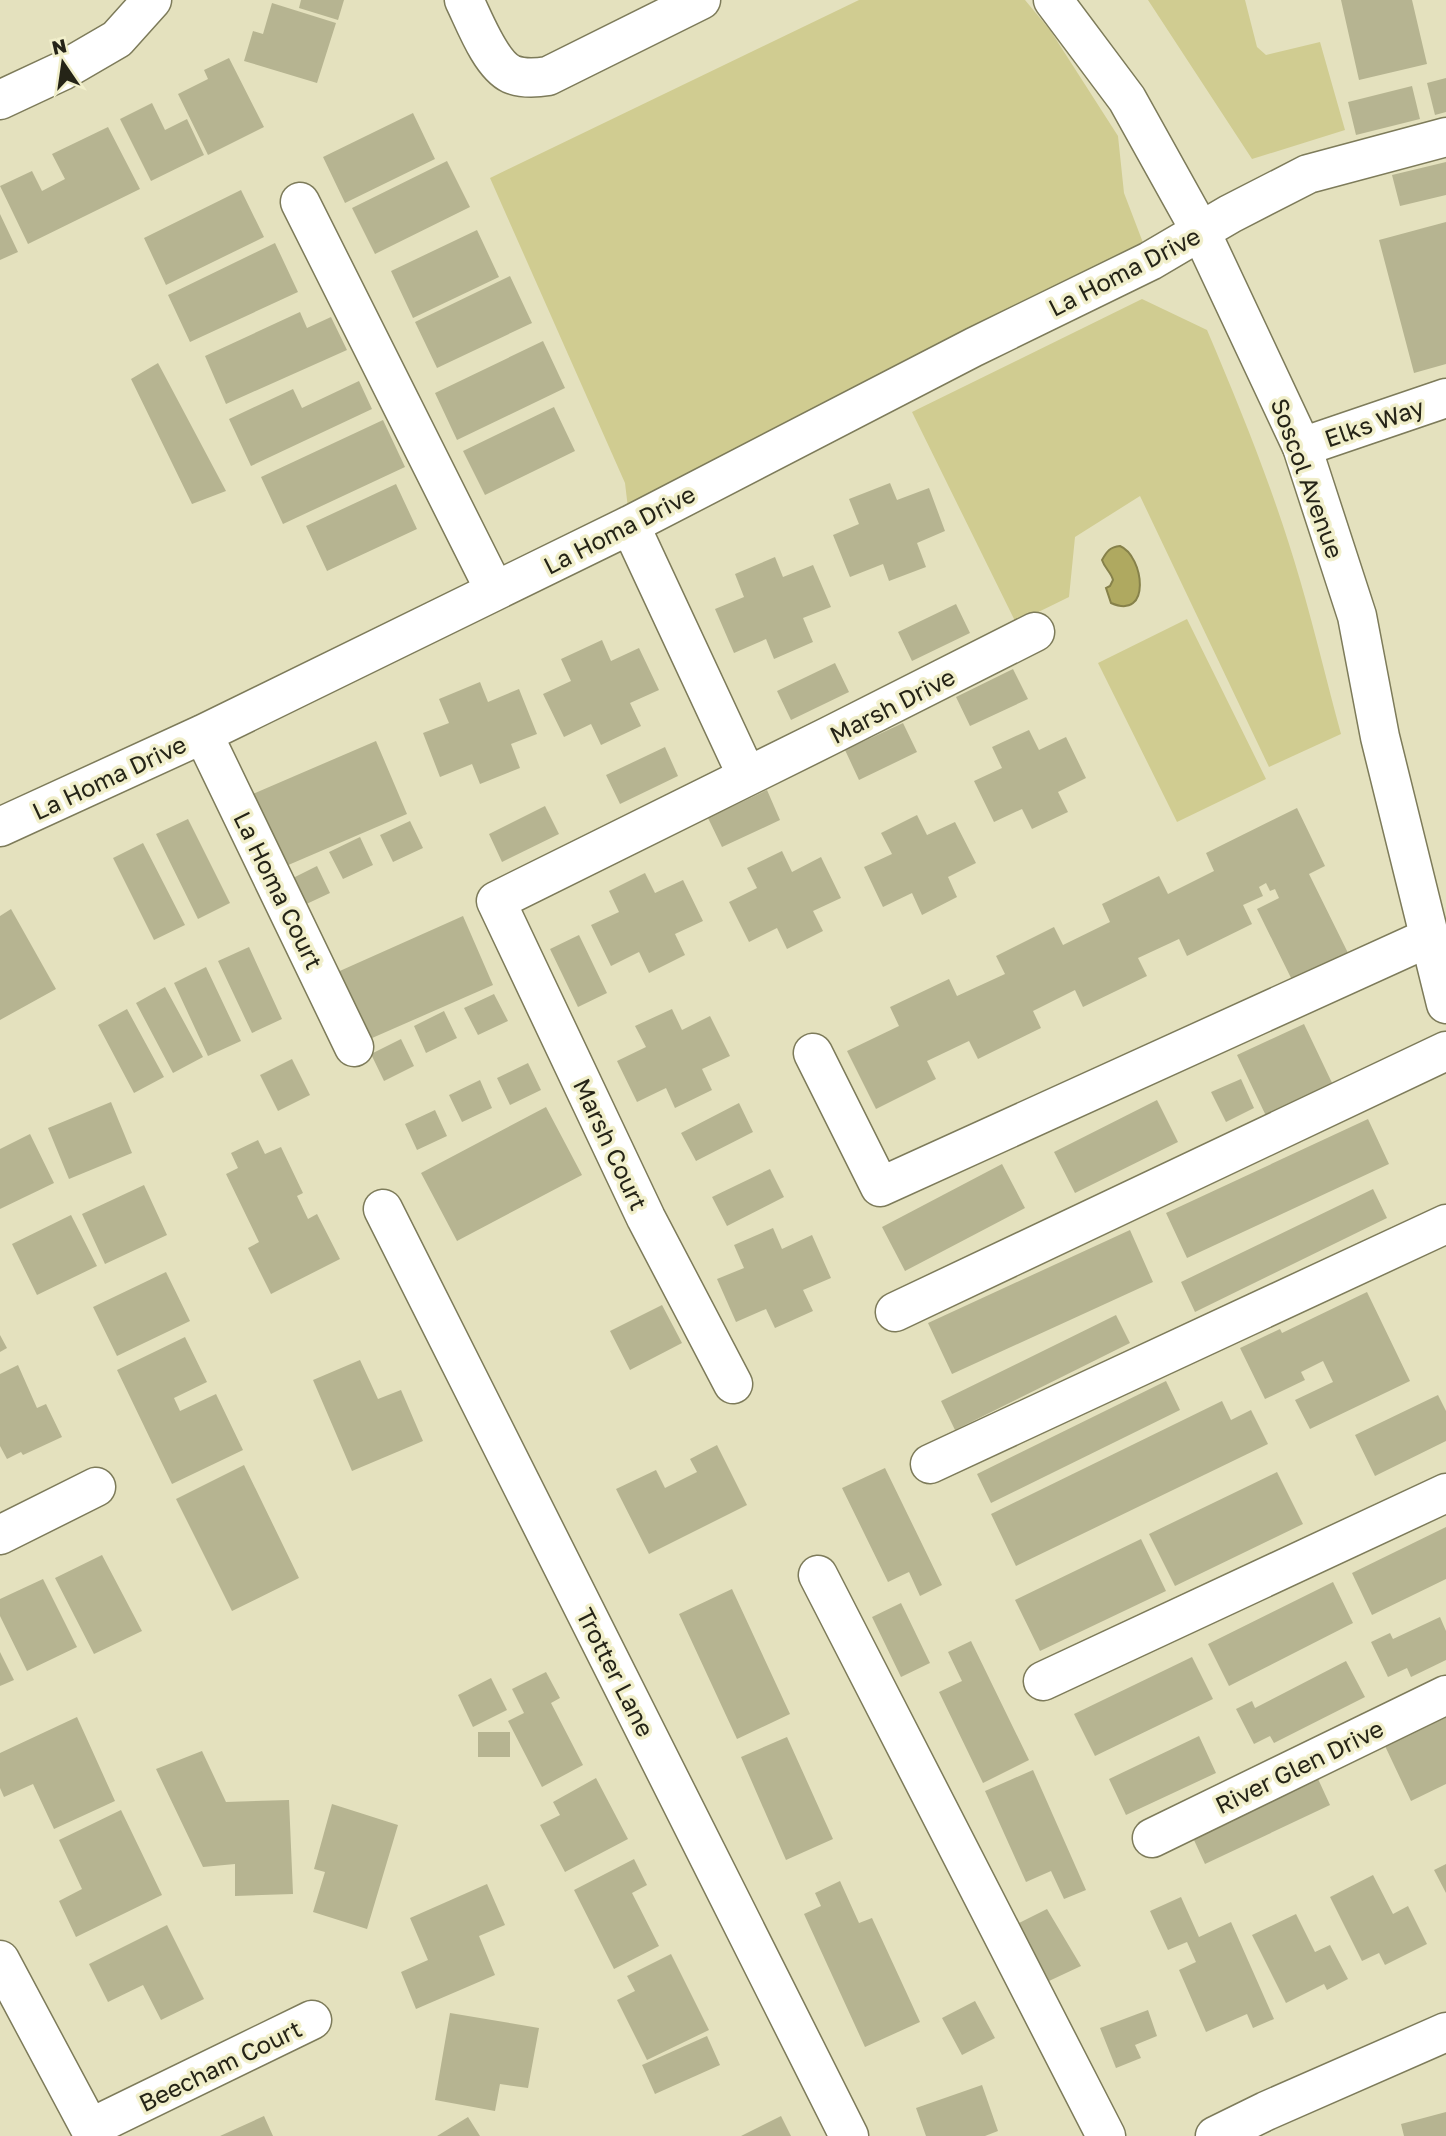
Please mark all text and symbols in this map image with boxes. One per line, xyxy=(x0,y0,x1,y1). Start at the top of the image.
north arrow xyxy=(28,28,98,98)
text: N xyxy=(49,33,69,59)
street label: La Homa Drive xyxy=(1043,220,1205,322)
street label: Elks Way xyxy=(1320,391,1428,453)
street label: Soscol Avenue xyxy=(1266,394,1350,562)
street label: La Homa Drive xyxy=(538,478,700,580)
street label: Marsh Drive xyxy=(825,661,959,749)
street label: La Homa Drive xyxy=(27,729,191,825)
street label: La Homa Court xyxy=(228,807,330,973)
street label: Marsh Court xyxy=(568,1074,654,1214)
street label: Trotter Lane xyxy=(571,1603,661,1741)
street label: River Glen Drive xyxy=(1210,1713,1388,1819)
street label: Beecham Court xyxy=(134,2013,306,2117)

